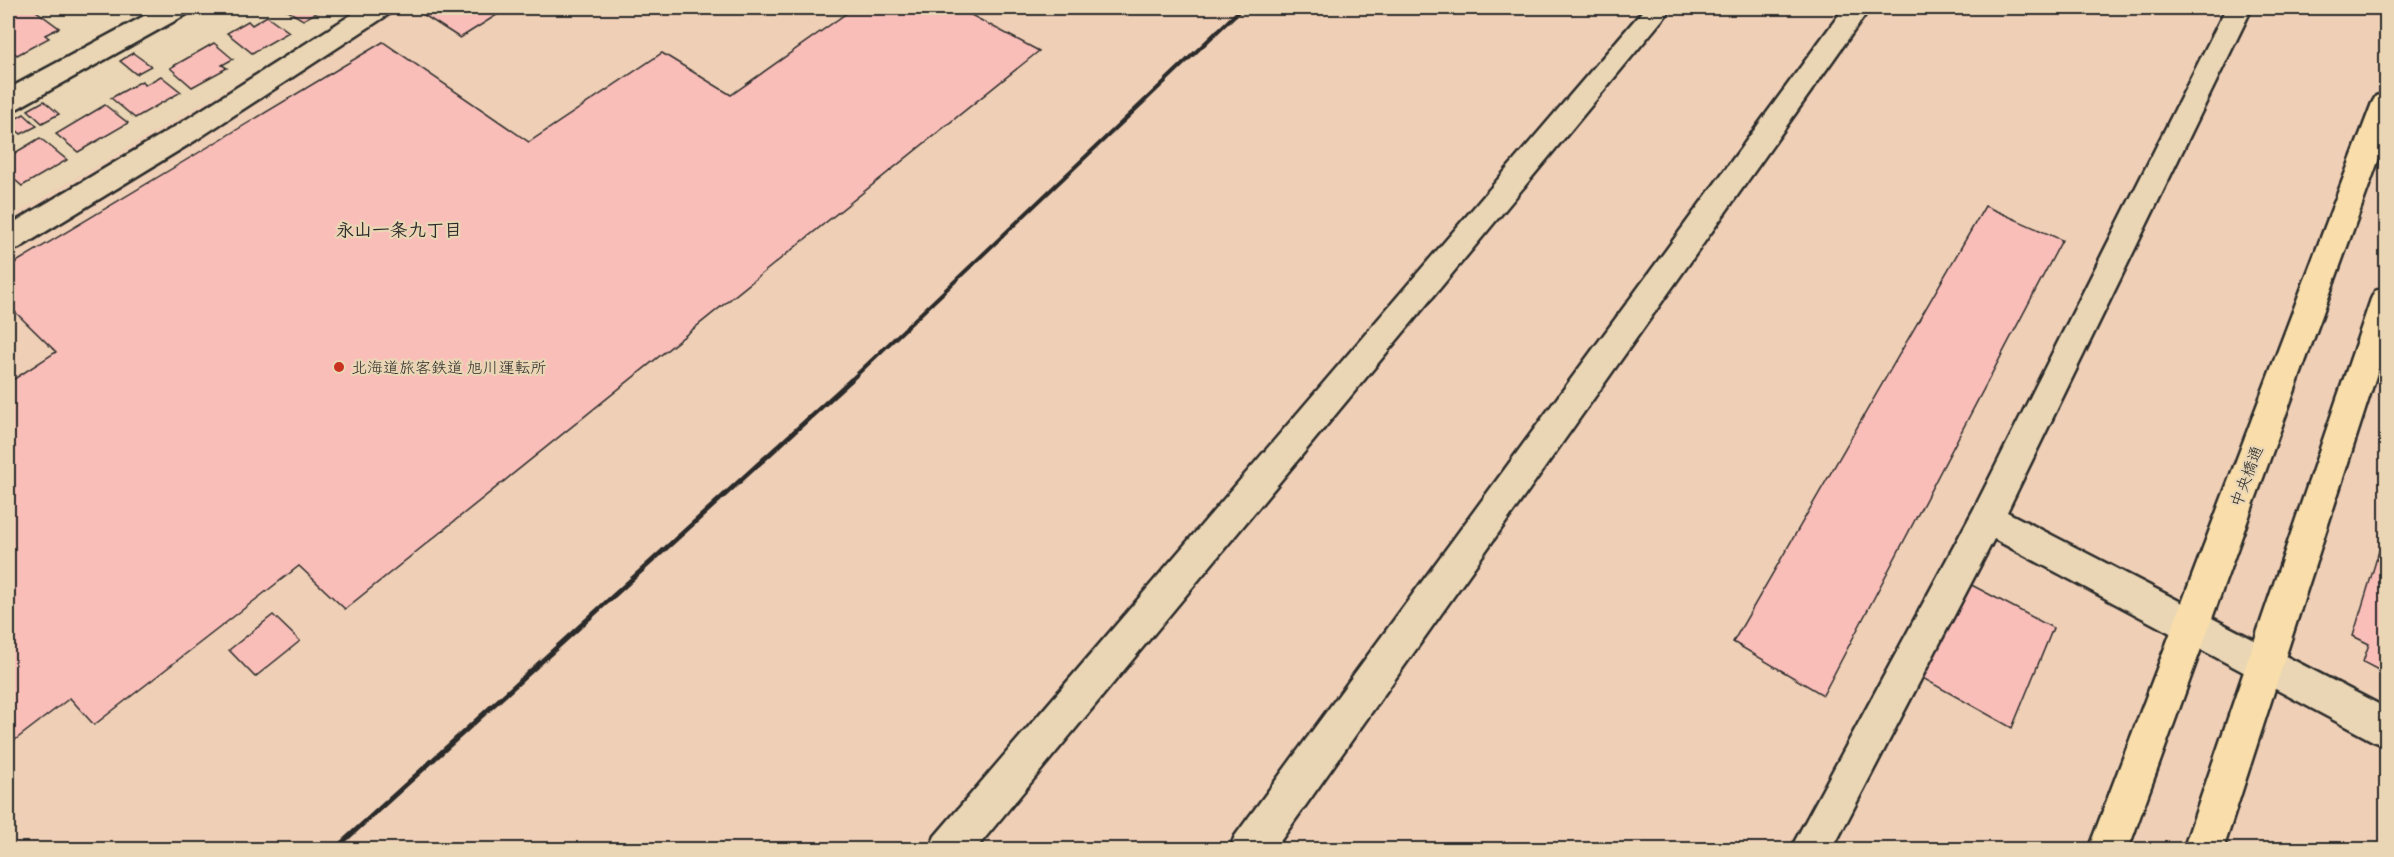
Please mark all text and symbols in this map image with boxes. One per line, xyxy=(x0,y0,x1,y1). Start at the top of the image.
district label: 永山一条九丁目 xyxy=(336,219,462,242)
place label: 北海道旅客鉄道 旭川運転所 xyxy=(351,358,546,378)
marker: 北海道旅客鉄道 旭川運転所 xyxy=(332,360,346,374)
street label: 中央橋通 xyxy=(2226,443,2268,510)

